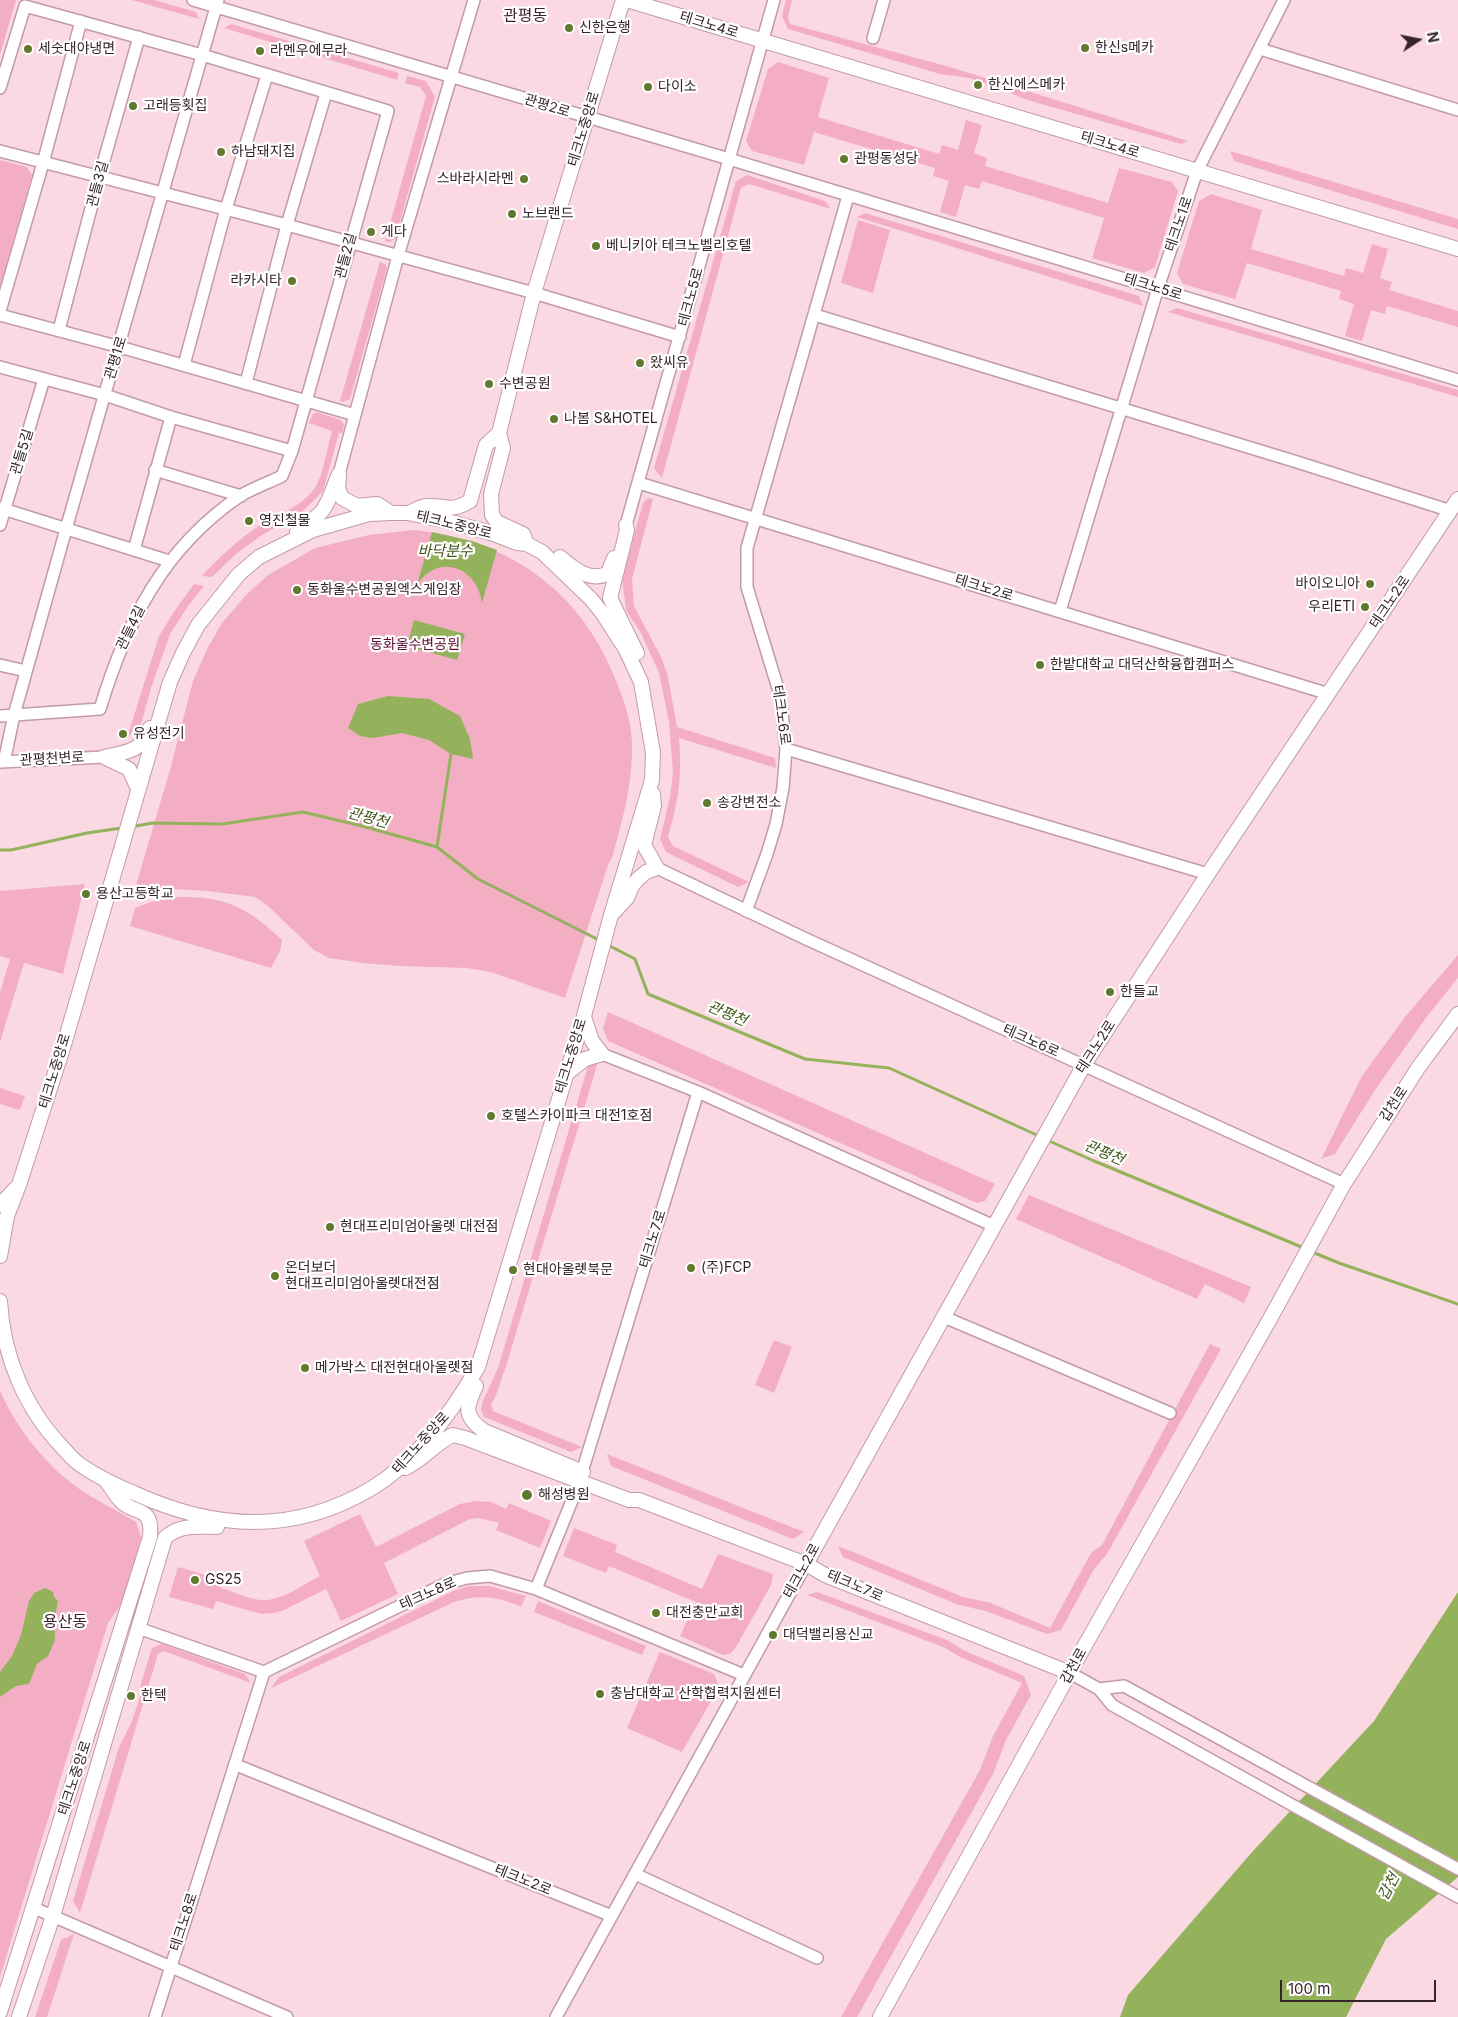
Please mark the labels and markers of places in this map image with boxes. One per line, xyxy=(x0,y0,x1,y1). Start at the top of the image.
place label: 신한은행 xyxy=(579,20,631,36)
marker: 신한은행 xyxy=(563,22,575,34)
place label: 한신s메카 xyxy=(1095,40,1154,56)
place label: 세숫대야냉면 xyxy=(38,41,115,57)
marker: 한신s메카 xyxy=(1079,42,1091,54)
marker: 세숫대야냉면 xyxy=(22,43,34,55)
place label: 라멘우에무라 xyxy=(270,43,347,59)
marker: 라멘우에무라 xyxy=(254,45,266,57)
place label: 한신에스메카 xyxy=(988,77,1065,93)
place label: 다이소 xyxy=(658,79,697,95)
marker: 한신에스메카 xyxy=(972,79,984,91)
marker: 다이소 xyxy=(642,81,654,93)
place label: 고래등횟집 xyxy=(143,98,207,114)
marker: 고래등횟집 xyxy=(127,100,139,112)
place label: 하남돼지집 xyxy=(231,144,295,160)
marker: 하남돼지집 xyxy=(215,146,227,158)
place label: 관평동성당 xyxy=(854,151,918,167)
marker: 관평동성당 xyxy=(838,153,850,165)
place label: 스바라시라멘 xyxy=(437,171,514,187)
marker: 스바라시라멘 xyxy=(518,173,530,185)
place label: 노브랜드 xyxy=(522,206,574,222)
marker: 노브랜드 xyxy=(506,208,518,220)
place label: 게다 xyxy=(381,224,407,240)
marker: 게다 xyxy=(365,226,377,238)
place label: 베니키아 테크노벨리호텔 xyxy=(606,238,752,254)
marker: 베니키아 테크노벨리호텔 xyxy=(590,240,602,252)
place label: 라카시타 xyxy=(230,273,282,289)
marker: 라카시타 xyxy=(286,275,298,287)
place label: 왔씨유 xyxy=(650,355,689,371)
marker: 왔씨유 xyxy=(634,357,646,369)
place label: 수변공원 xyxy=(499,376,551,392)
marker: 수변공원 xyxy=(483,378,495,390)
place label: 나봄 S&HOTEL xyxy=(564,411,658,427)
marker: 나봄 S&HOTEL xyxy=(548,413,560,425)
place label: 영진철물 xyxy=(259,513,311,529)
marker: 영진철물 xyxy=(243,515,255,527)
place label: 바이오니아 xyxy=(1296,576,1360,592)
marker: 바이오니아 xyxy=(1364,578,1376,590)
place label: 동화울수변공원엑스게임장 xyxy=(307,582,462,598)
marker: 동화울수변공원엑스게임장 xyxy=(291,584,303,596)
place label: 우리ETI xyxy=(1308,599,1355,615)
marker: 우리ETI xyxy=(1359,601,1371,613)
place label: 한밭대학교 대덕산학융합캠퍼스 xyxy=(1050,657,1234,673)
marker: 한밭대학교 대덕산학융합캠퍼스 xyxy=(1034,659,1046,671)
place label: 유성전기 xyxy=(133,726,185,742)
marker: 유성전기 xyxy=(117,728,129,740)
place label: 송강변전소 xyxy=(717,795,781,811)
marker: 송강변전소 xyxy=(701,797,713,809)
place label: 용산고등학교 xyxy=(96,886,173,902)
marker: 용산고등학교 xyxy=(80,888,92,900)
place label: 한들교 xyxy=(1120,984,1159,1000)
marker: 한들교 xyxy=(1104,986,1116,998)
place label: 호텔스카이파크 대전1호점 xyxy=(501,1108,652,1124)
marker: 호텔스카이파크 대전1호점 xyxy=(485,1110,497,1122)
place label: 현대프리미엄아울렛 대전점 xyxy=(340,1219,498,1235)
marker: 현대프리미엄아울렛 대전점 xyxy=(324,1221,336,1233)
place label: 온더보더 현대프리미엄아울렛대전점 xyxy=(285,1260,440,1292)
place label: (주)FCP xyxy=(701,1260,752,1276)
place label: 현대아울렛북문 xyxy=(523,1262,613,1278)
marker: (주)FCP xyxy=(685,1262,697,1274)
marker: 현대아울렛북문 xyxy=(507,1264,519,1276)
marker: 온더보더 현대프리미엄아울렛대전점 xyxy=(269,1270,281,1282)
place label: 메가박스 대전현대아울렛점 xyxy=(315,1360,473,1376)
marker: 메가박스 대전현대아울렛점 xyxy=(299,1362,311,1374)
place label: 해성병원 xyxy=(538,1487,590,1503)
marker: 해성병원 xyxy=(520,1488,534,1502)
place label: GS25 xyxy=(205,1572,241,1588)
marker: GS25 xyxy=(189,1574,201,1586)
place label: 대전충만교회 xyxy=(666,1605,743,1621)
marker: 대전충만교회 xyxy=(650,1607,662,1619)
place label: 대덕밸리용신교 xyxy=(783,1627,873,1643)
marker: 대덕밸리용신교 xyxy=(767,1629,779,1641)
place label: 충남대학교 산학협력지원센터 xyxy=(610,1686,781,1702)
place label: 한텍 xyxy=(141,1688,167,1704)
marker: 충남대학교 산학협력지원센터 xyxy=(594,1688,606,1700)
marker: 한텍 xyxy=(125,1690,137,1702)

